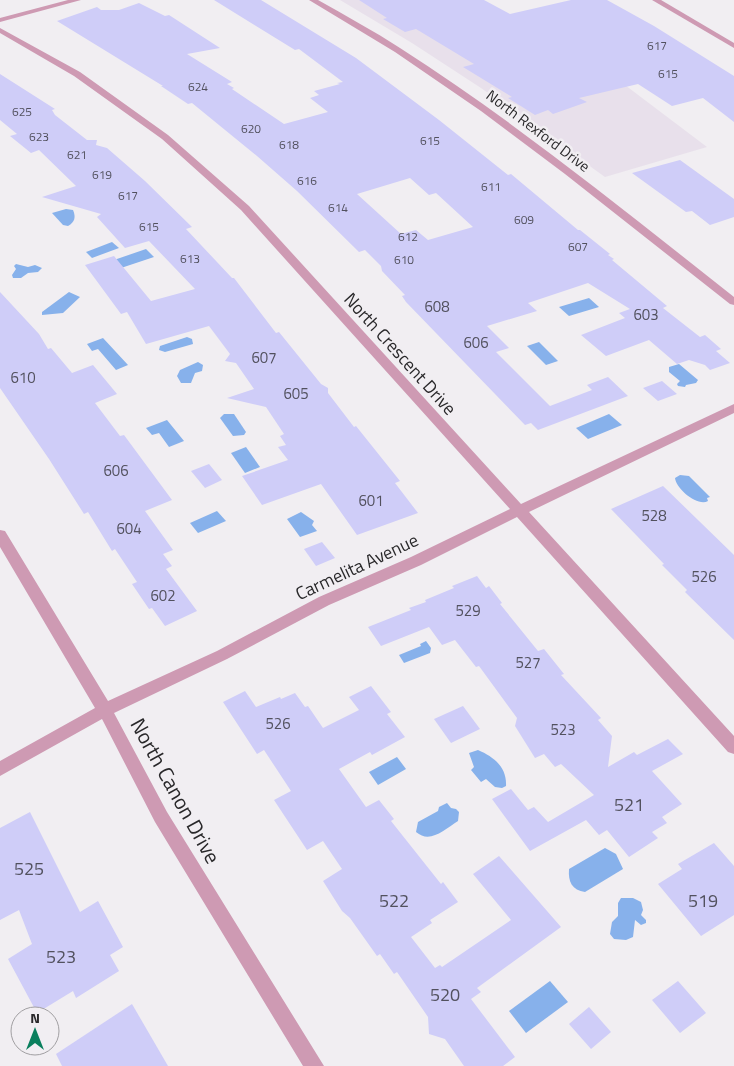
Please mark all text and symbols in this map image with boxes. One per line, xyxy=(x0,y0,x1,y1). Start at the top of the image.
house number: 617 xyxy=(647,36,667,55)
house number: 615 xyxy=(658,64,678,83)
house number: 624 xyxy=(188,77,208,96)
street label: North Rexford Drive xyxy=(481,84,595,177)
house number: 625 xyxy=(12,102,32,121)
house number: 620 xyxy=(241,119,261,138)
house number: 623 xyxy=(29,127,49,146)
house number: 615 xyxy=(420,131,440,150)
house number: 618 xyxy=(279,135,299,154)
house number: 621 xyxy=(67,145,87,164)
house number: 619 xyxy=(92,165,112,184)
house number: 616 xyxy=(297,171,317,190)
house number: 611 xyxy=(481,177,501,196)
house number: 617 xyxy=(118,186,138,205)
house number: 614 xyxy=(328,198,348,217)
house number: 609 xyxy=(514,210,534,229)
house number: 615 xyxy=(139,217,159,236)
house number: 612 xyxy=(398,227,418,246)
house number: 607 xyxy=(568,237,588,256)
house number: 613 xyxy=(180,249,200,268)
house number: 610 xyxy=(394,250,414,269)
street label: North Crescent Drive xyxy=(338,286,463,421)
house number: 608 xyxy=(424,295,450,318)
house number: 603 xyxy=(633,303,659,326)
house number: 606 xyxy=(463,331,489,354)
house number: 607 xyxy=(251,346,277,369)
house number: 610 xyxy=(10,366,36,389)
house number: 605 xyxy=(283,382,309,405)
house number: 606 xyxy=(103,459,129,482)
house number: 601 xyxy=(358,489,384,512)
house number: 528 xyxy=(641,504,667,527)
house number: 604 xyxy=(116,517,142,540)
street label: Carmelita Avenue xyxy=(291,526,423,607)
house number: 526 xyxy=(691,565,717,588)
house number: 602 xyxy=(150,584,176,607)
house number: 529 xyxy=(455,599,481,622)
house number: 527 xyxy=(515,651,541,674)
street label: North Canon Drive xyxy=(123,712,229,869)
house number: 526 xyxy=(265,712,291,735)
house number: 523 xyxy=(550,718,576,741)
house number: 521 xyxy=(614,791,644,818)
house number: 525 xyxy=(14,855,44,882)
house number: 522 xyxy=(379,887,409,914)
house number: 519 xyxy=(688,887,718,914)
house number: 523 xyxy=(46,943,76,970)
house number: 520 xyxy=(430,981,460,1008)
north arrow xyxy=(10,1006,60,1056)
text: N xyxy=(30,1007,40,1028)

